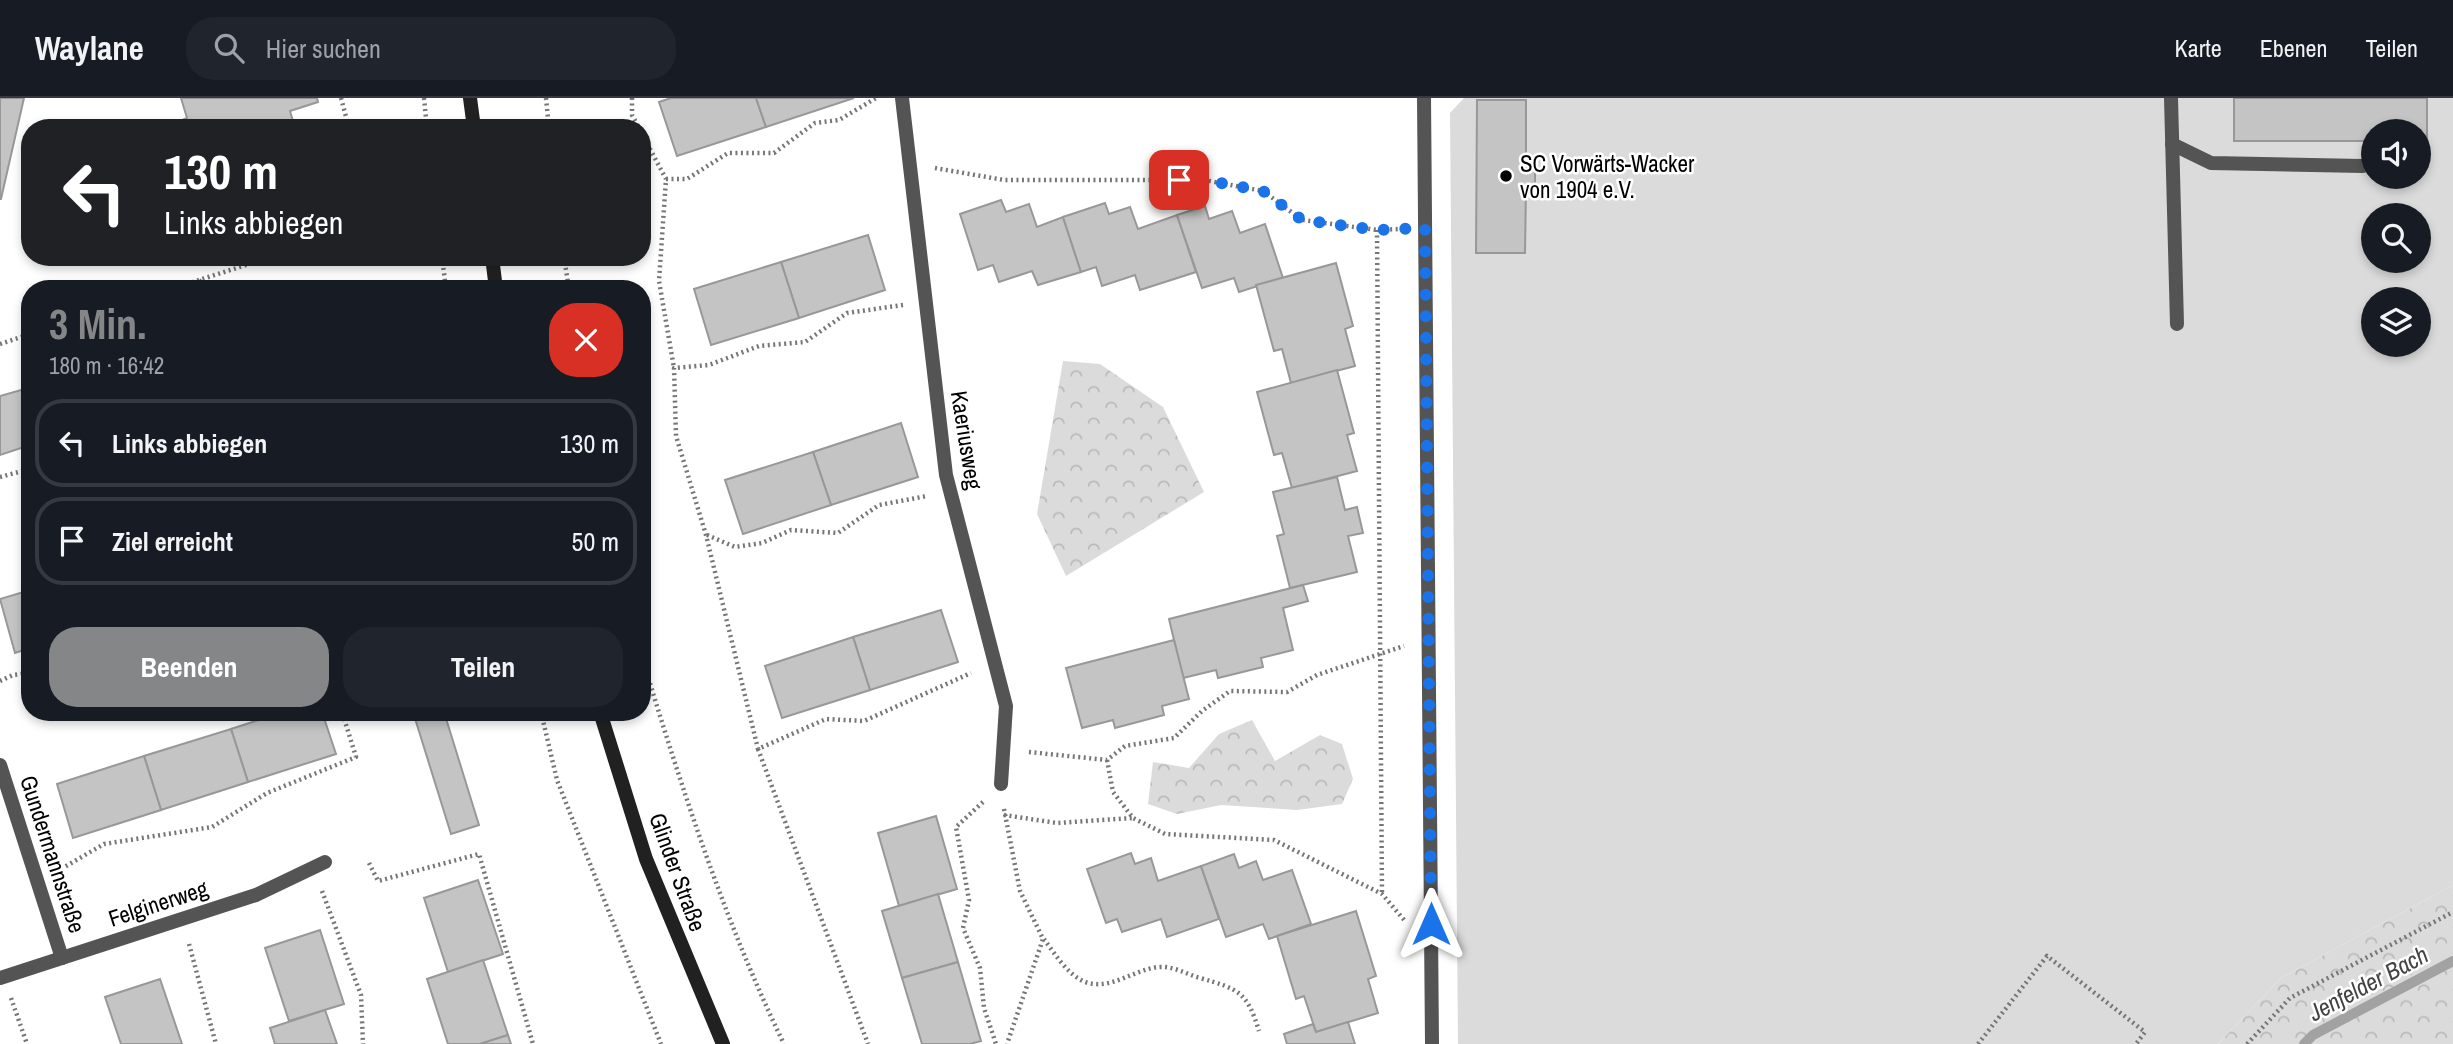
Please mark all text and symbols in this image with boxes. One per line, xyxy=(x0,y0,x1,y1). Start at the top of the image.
search box xyxy=(186,17,676,80)
text: Waylane xyxy=(35,26,144,70)
icon: search xyxy=(210,29,248,67)
text: Hier suchen xyxy=(266,31,381,66)
text: Karte xyxy=(2175,32,2222,64)
text: Ebenen xyxy=(2260,32,2327,64)
text: Teilen xyxy=(2365,32,2418,64)
map controls xyxy=(2361,119,2431,357)
button: sound xyxy=(2361,119,2431,189)
text: 130 m xyxy=(164,138,278,204)
icon: left xyxy=(49,147,140,238)
place label: SC Vorwärts-Wacker von 1904 e.V. xyxy=(1520,148,1695,205)
pin xyxy=(1149,150,1209,210)
icon: arrive xyxy=(1160,161,1198,199)
marker: SC Vorwärts-Wacker von 1904 e.V. xyxy=(1498,168,1514,184)
text: Links abbiegen xyxy=(164,201,343,244)
button: search xyxy=(2361,203,2431,273)
button: layers xyxy=(2361,287,2431,357)
text: 3 Min. xyxy=(49,296,147,352)
button: close xyxy=(549,303,623,377)
text: 180 m · 16:42 xyxy=(49,350,164,381)
street label: Kaeriusweg xyxy=(944,388,990,492)
icon: left xyxy=(53,424,91,462)
text: Links abbiegen xyxy=(112,426,267,461)
text: 130 m xyxy=(560,426,619,461)
icon: arrive xyxy=(53,522,91,560)
text: Ziel erreicht xyxy=(112,524,233,559)
text: 50 m xyxy=(572,524,619,559)
button: Beenden xyxy=(49,627,329,707)
button: Teilen xyxy=(343,627,623,707)
street label: Gundermannstraße xyxy=(13,771,93,937)
street label: Glinder Straße xyxy=(642,809,714,935)
street label: Felginerweg xyxy=(104,872,212,934)
position arrow xyxy=(1394,887,1468,961)
water label: Jenfelder Bach xyxy=(2302,938,2433,1028)

